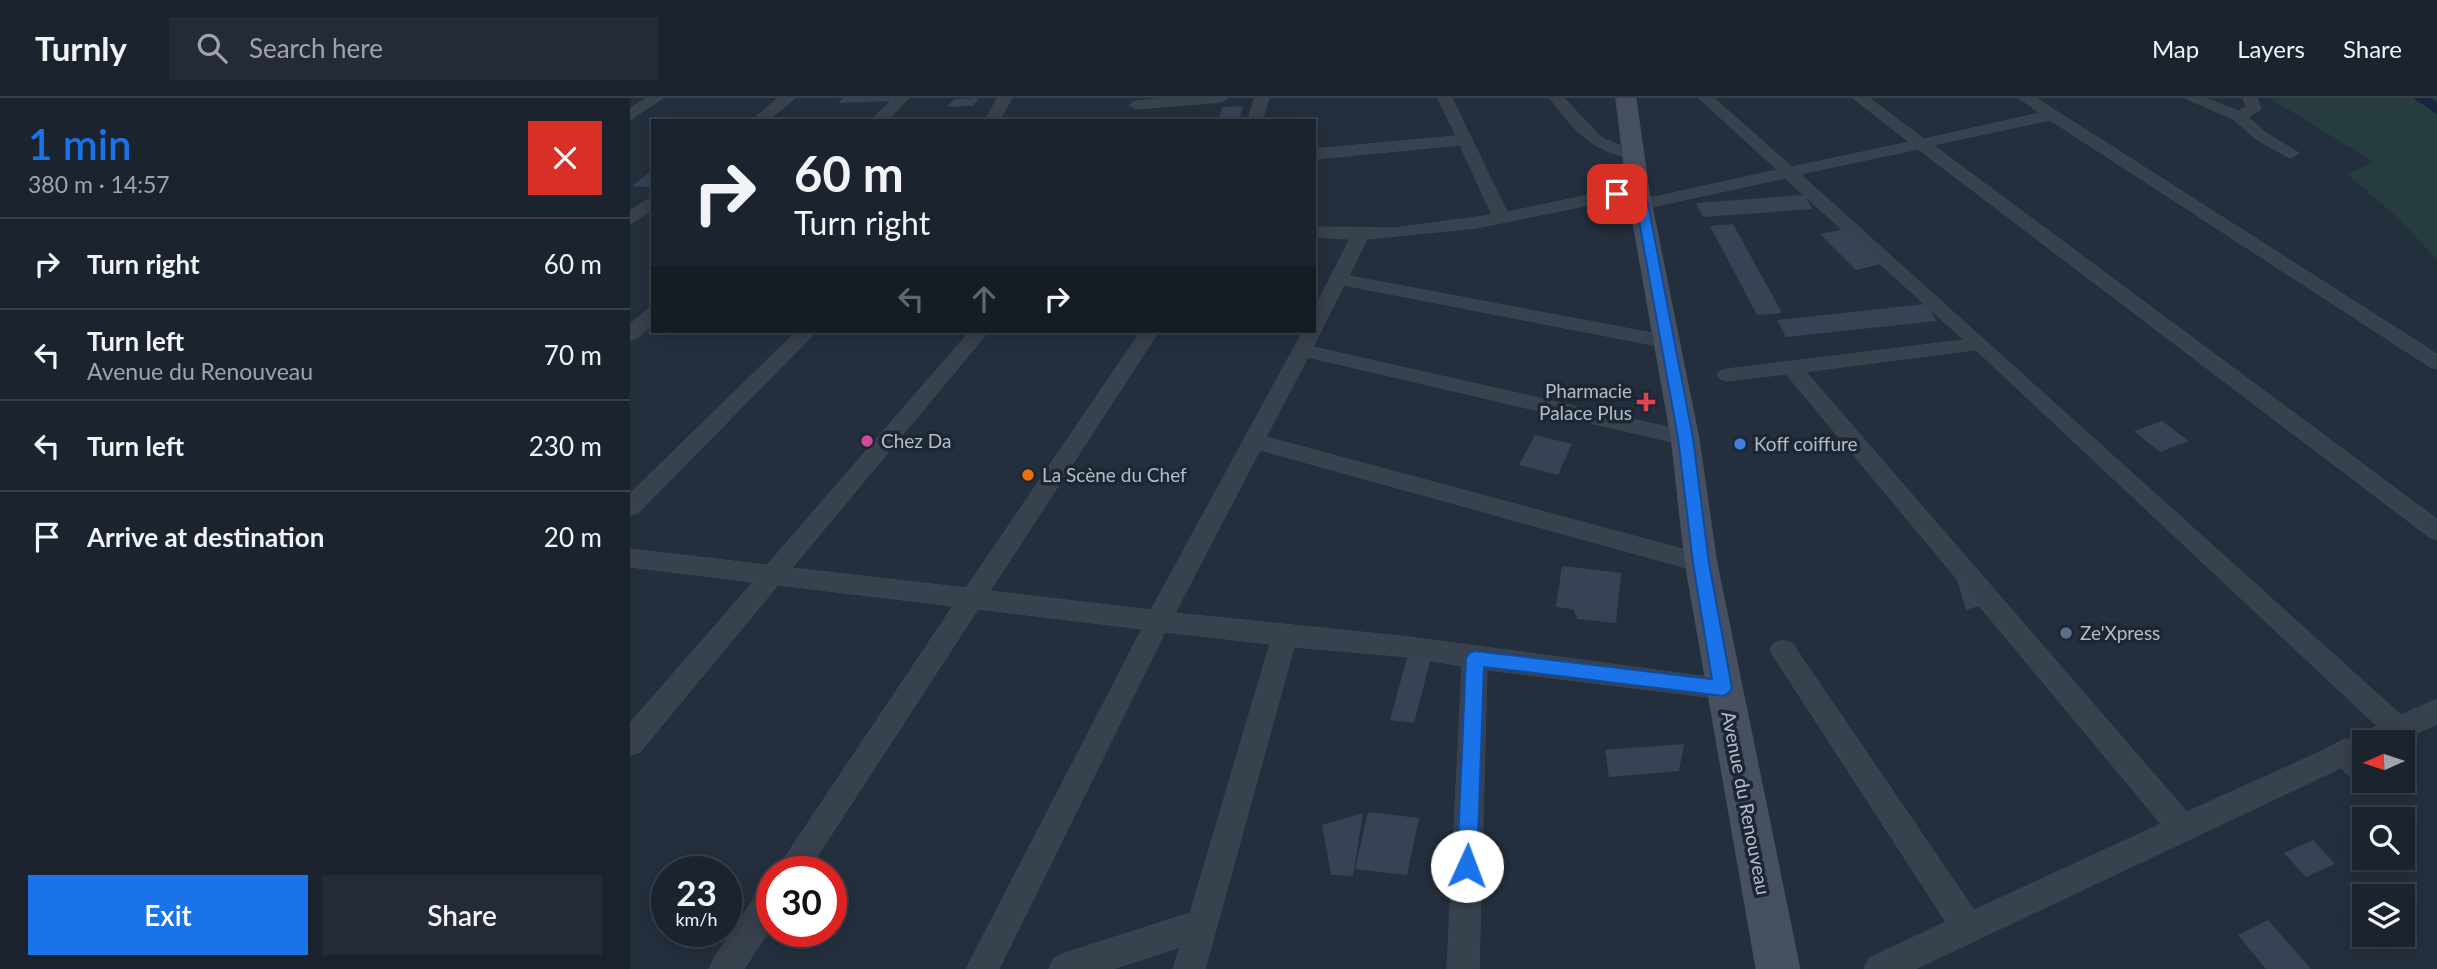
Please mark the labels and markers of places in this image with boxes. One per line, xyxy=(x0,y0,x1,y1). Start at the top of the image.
pin xyxy=(1587,164,1647,224)
place label: Pharmacie Palace Plus xyxy=(1539,379,1632,424)
marker: Pharmacie Palace Plus xyxy=(1638,394,1654,410)
place label: Chez Da xyxy=(881,429,951,452)
place label: Koff coiffure xyxy=(1754,432,1858,455)
marker: Chez Da xyxy=(859,433,875,449)
marker: Koff coiffure xyxy=(1732,436,1748,452)
place label: La Scène du Chef xyxy=(1042,463,1187,486)
marker: La Scène du Chef xyxy=(1020,467,1036,483)
place label: Ze'Xpress xyxy=(2080,621,2160,644)
marker: Ze'Xpress xyxy=(2058,625,2074,641)

